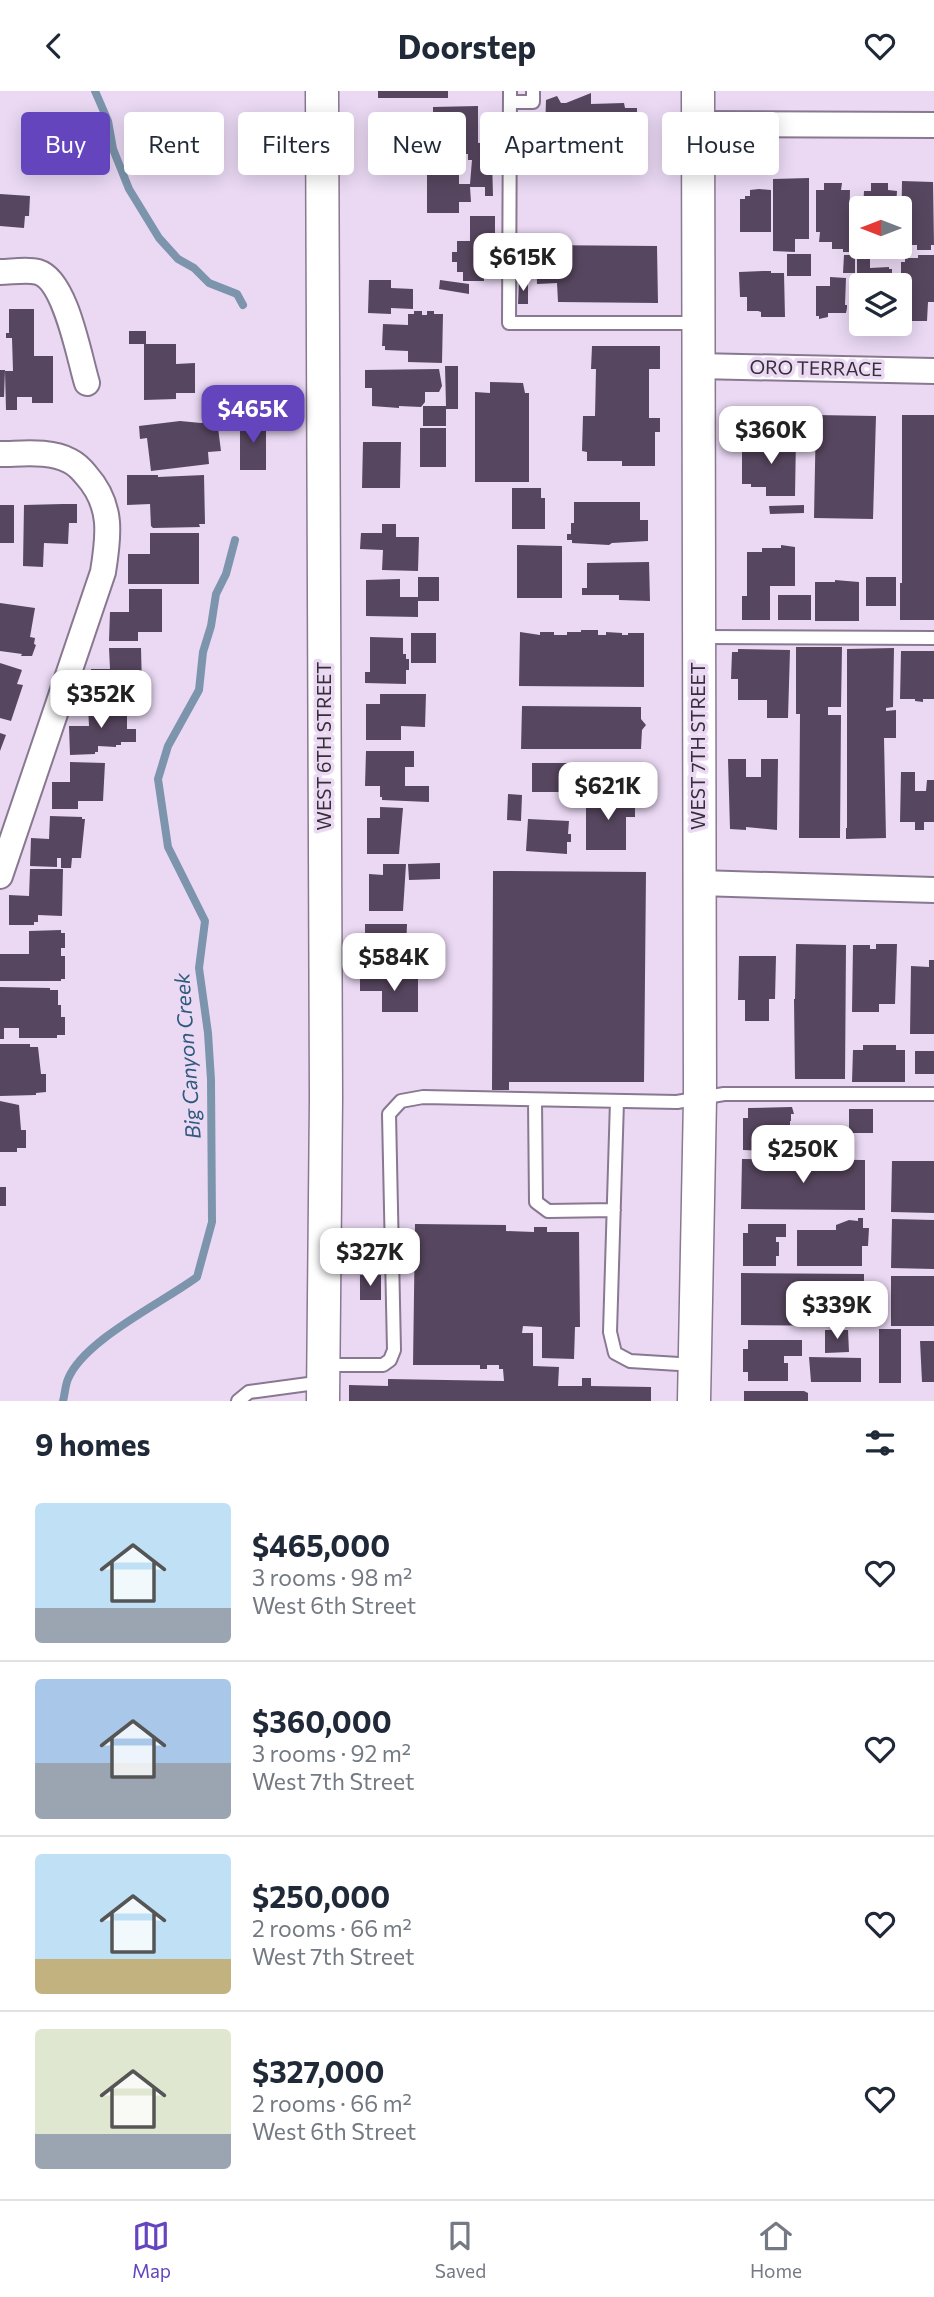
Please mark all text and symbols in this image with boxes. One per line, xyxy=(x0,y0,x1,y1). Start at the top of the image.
text: Doorstep xyxy=(398,26,536,66)
icon: back xyxy=(35,27,73,65)
icon: heart xyxy=(861,27,899,65)
chip: Buy xyxy=(21,112,110,175)
chip: Rent xyxy=(124,112,224,175)
chip: Filters xyxy=(238,112,354,175)
chip: New xyxy=(368,112,466,175)
chip: Apartment xyxy=(480,112,648,175)
chip: House xyxy=(662,112,779,175)
north arrow xyxy=(849,196,912,259)
map controls xyxy=(849,196,912,336)
pin: $615K xyxy=(474,233,572,293)
text: $615K xyxy=(489,242,557,270)
button: layers xyxy=(849,273,912,336)
street label: ORO TERRACE xyxy=(749,355,883,380)
pin: $465K xyxy=(204,385,302,445)
text: $465K xyxy=(218,394,289,422)
pin: $360K xyxy=(722,407,820,466)
text: $360K xyxy=(735,415,807,443)
street label: WEST 6TH STREET xyxy=(312,662,335,830)
street label: WEST 7TH STREET xyxy=(686,662,709,830)
pin: $352K xyxy=(52,671,150,730)
text: $352K xyxy=(66,679,136,707)
pin: $621K xyxy=(559,763,657,822)
text: $621K xyxy=(575,771,641,799)
pin: $584K xyxy=(345,933,443,993)
text: $584K xyxy=(358,942,430,970)
water label: Big Canyon Creek xyxy=(168,972,205,1140)
pin: $250K xyxy=(754,1125,852,1185)
text: $250K xyxy=(767,1134,839,1162)
pin: $327K xyxy=(321,1229,419,1288)
text: $327K xyxy=(336,1237,404,1265)
pin: $339K xyxy=(788,1281,886,1341)
text: $339K xyxy=(802,1290,872,1318)
icon: filters xyxy=(861,1424,899,1462)
text: 9 homes xyxy=(35,1425,150,1462)
text: $465,000 xyxy=(252,1526,390,1563)
icon: home xyxy=(91,1531,175,1615)
icon: heart xyxy=(861,1554,899,1592)
text: 3 rooms · 98 m² xyxy=(252,1563,412,1591)
text: West 6th Street xyxy=(252,1591,416,1619)
text: $360,000 xyxy=(252,1702,392,1739)
icon: home xyxy=(91,1707,175,1791)
icon: heart xyxy=(861,1730,899,1768)
text: 3 rooms · 92 m² xyxy=(252,1739,411,1767)
text: West 7th Street xyxy=(252,1767,414,1795)
text: $250,000 xyxy=(252,1877,390,1914)
icon: home xyxy=(91,1882,175,1966)
icon: heart xyxy=(861,1905,899,1943)
text: 2 rooms · 66 m² xyxy=(252,1914,412,1942)
text: West 7th Street xyxy=(252,1942,414,1970)
text: $327,000 xyxy=(252,2052,384,2089)
icon: home xyxy=(91,2057,175,2141)
icon: heart xyxy=(861,2080,899,2118)
text: 2 rooms · 66 m² xyxy=(252,2089,412,2117)
text: West 6th Street xyxy=(252,2117,416,2145)
tab: Map xyxy=(132,2217,171,2282)
tab: Saved xyxy=(435,2217,486,2282)
tab: Home xyxy=(750,2217,802,2282)

